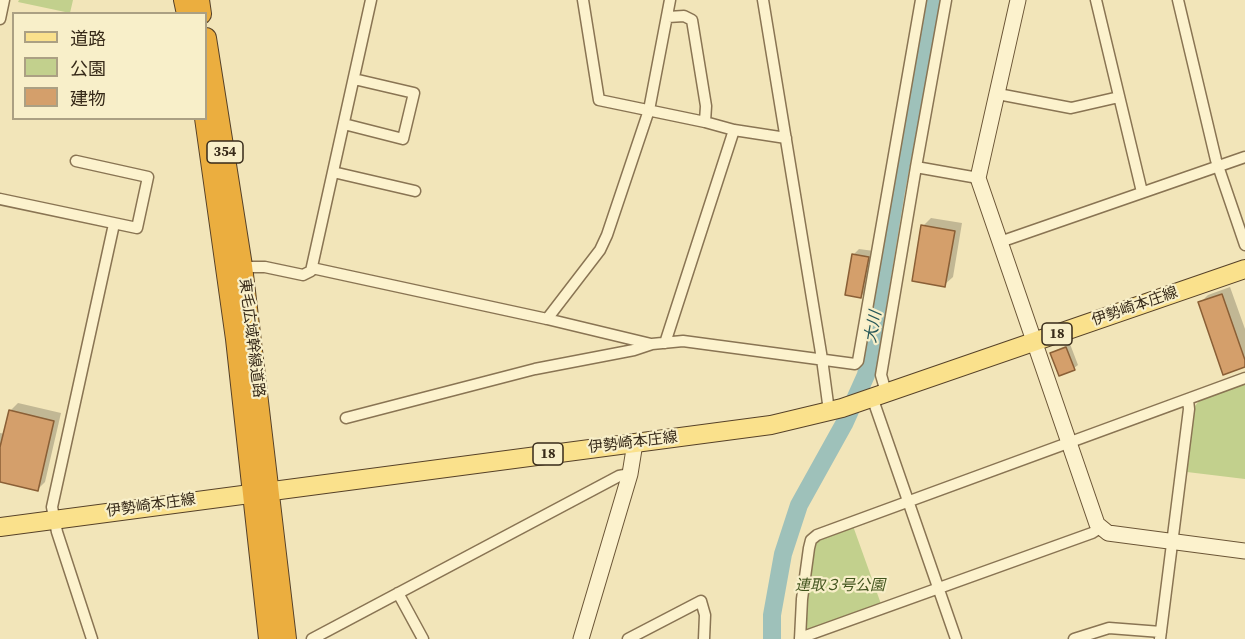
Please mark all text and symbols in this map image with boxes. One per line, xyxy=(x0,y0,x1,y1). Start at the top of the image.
legend xyxy=(12,12,207,120)
text: 道路 xyxy=(70,26,106,51)
text: 公園 xyxy=(70,56,106,81)
text: 建物 xyxy=(70,86,106,111)
road number: 354 xyxy=(207,141,243,163)
street label: 東毛広域幹線道路 xyxy=(235,277,267,399)
street label: 伊勢崎本庄線 xyxy=(1090,284,1180,330)
water label: 大川 xyxy=(862,310,886,344)
road number: 18 xyxy=(1042,323,1072,345)
street label: 伊勢崎本庄線 xyxy=(587,429,679,457)
road number: 18 xyxy=(533,443,563,465)
street label: 伊勢崎本庄線 xyxy=(105,491,197,521)
park label: 連取３号公園 xyxy=(795,577,885,595)

